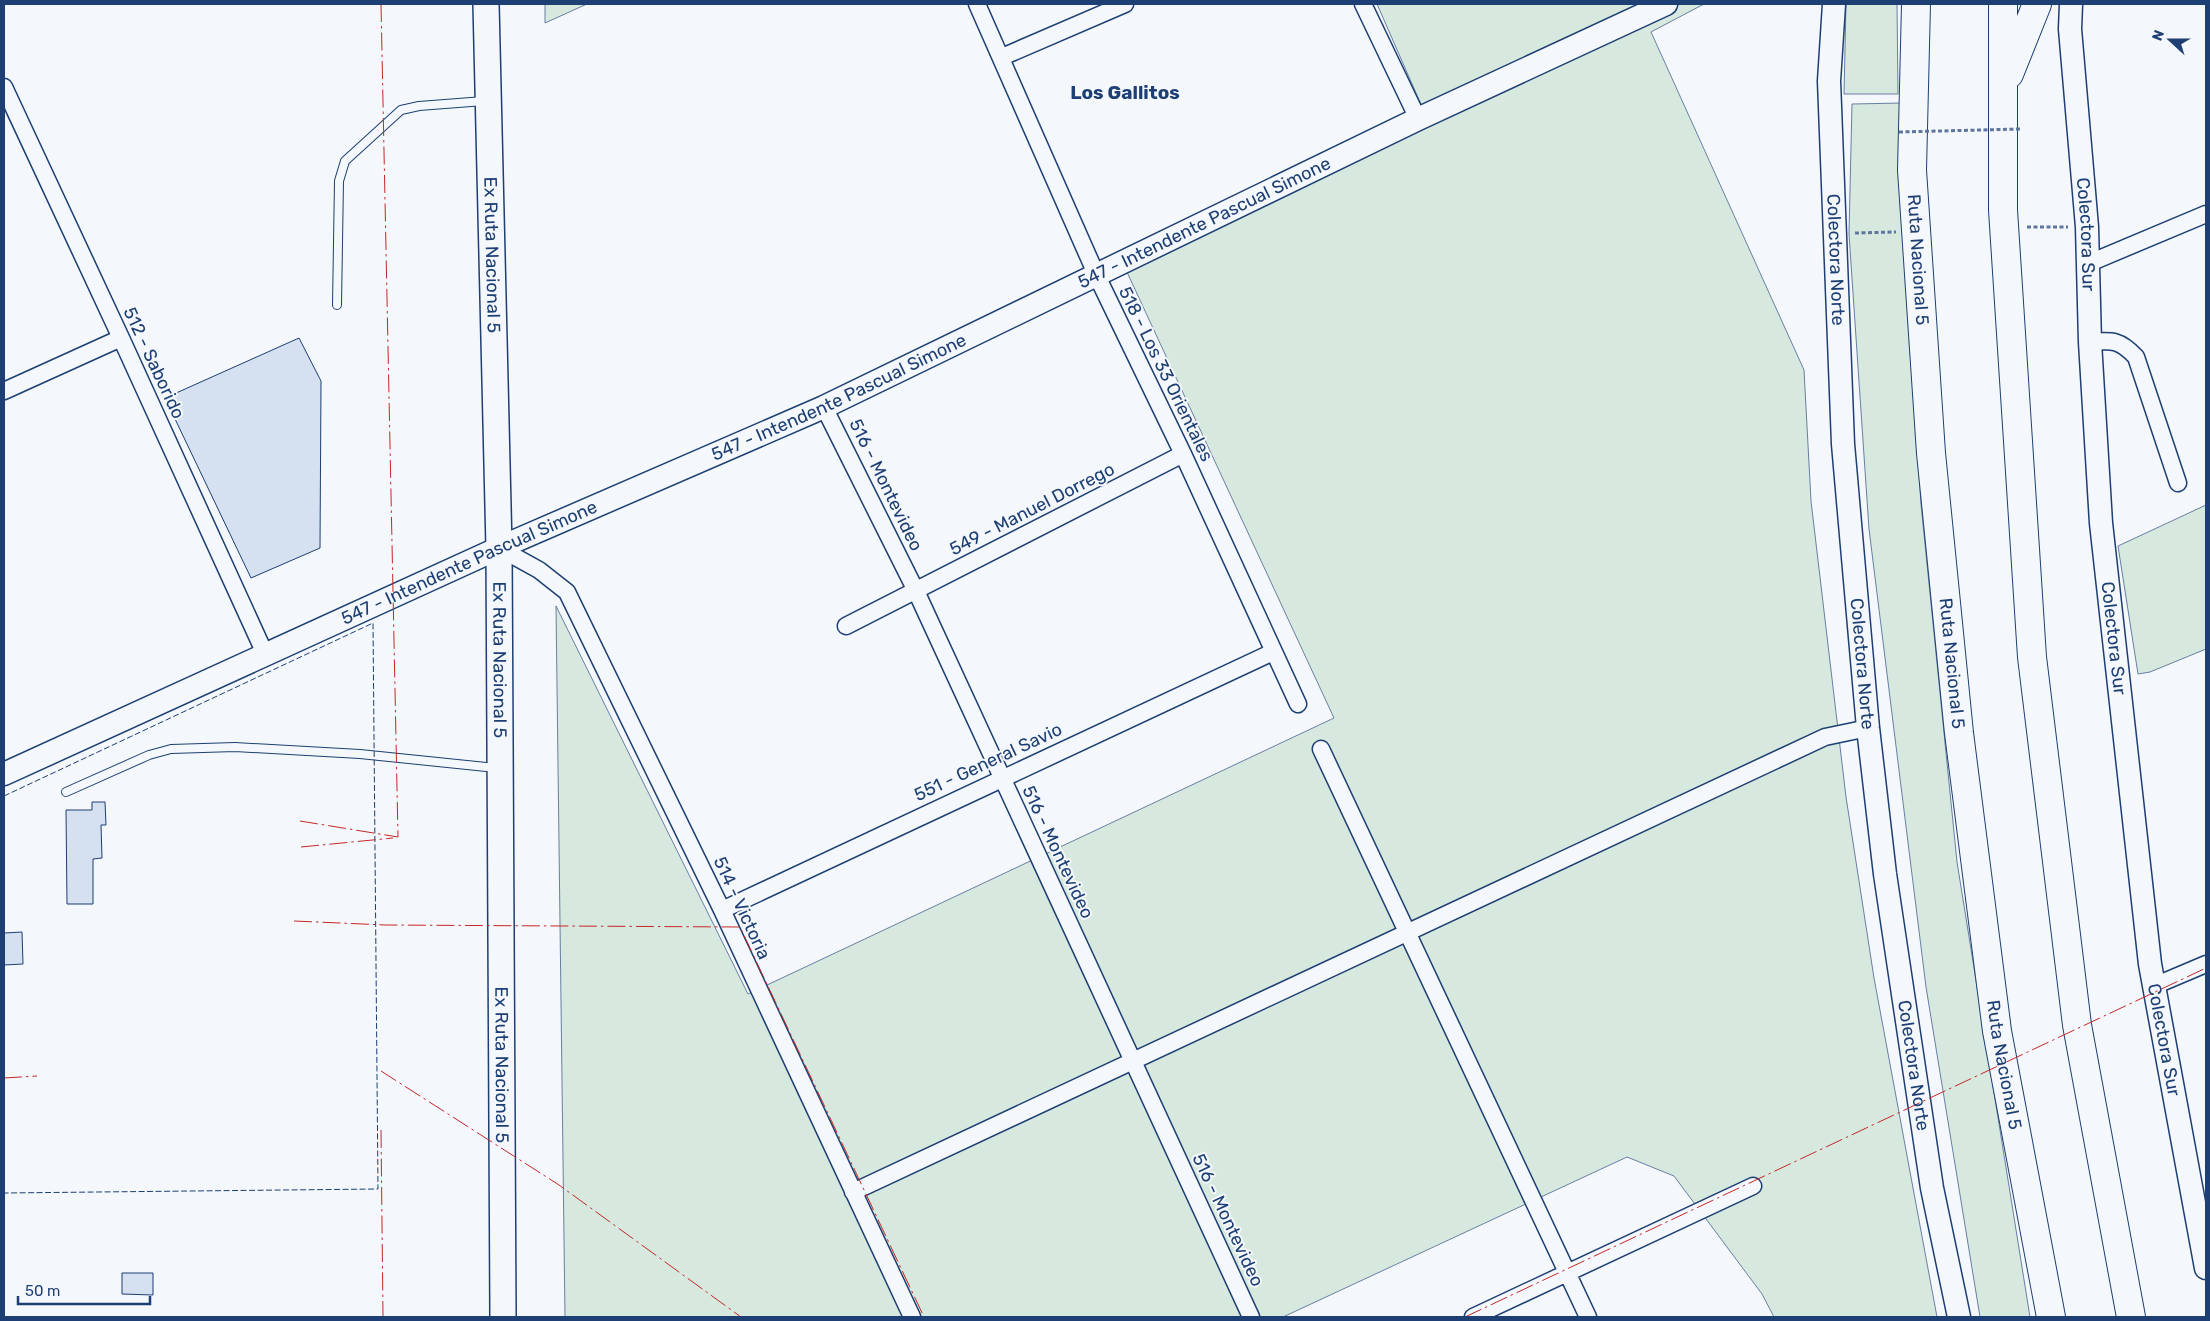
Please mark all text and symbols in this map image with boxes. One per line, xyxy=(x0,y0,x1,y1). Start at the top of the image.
north arrow xyxy=(2145,15,2195,65)
text: N xyxy=(2149,28,2168,43)
district label: Los Gallitos xyxy=(1070,81,1180,104)
street label: 547 - Intendente Pascual Simone xyxy=(1074,152,1334,293)
street label: Ex Ruta Nacional 5 xyxy=(479,176,505,333)
street label: Colectora Sur xyxy=(2072,176,2100,292)
street label: Colectora Norte xyxy=(1822,193,1849,326)
street label: Ruta Nacional 5 xyxy=(1903,193,1933,326)
street label: 518 - Los 33 Orientales xyxy=(1114,283,1218,465)
street label: 512 - Saborido xyxy=(119,304,189,422)
street label: 547 - Intendente Pascual Simone xyxy=(708,329,970,465)
street label: 516 - Montevideo xyxy=(845,415,927,555)
street label: 549 - Manuel Dorrego xyxy=(946,458,1118,560)
street label: 547 - Intendente Pascual Simone xyxy=(338,496,601,630)
street label: Colectora Sur xyxy=(2097,580,2131,696)
street label: Ex Ruta Nacional 5 xyxy=(488,582,511,738)
street label: Colectora Norte xyxy=(1846,597,1879,730)
street label: Ruta Nacional 5 xyxy=(1935,597,1970,730)
street label: 551 - General Savio xyxy=(911,718,1065,806)
street label: 516 - Montevideo xyxy=(1018,782,1098,922)
street label: 514 - Victoria xyxy=(709,853,775,963)
street label: Colectora Sur xyxy=(2143,982,2185,1098)
street label: Ex Ruta Nacional 5 xyxy=(490,987,513,1143)
street label: Colectora Norte xyxy=(1893,998,1934,1132)
street label: Ruta Nacional 5 xyxy=(1982,999,2026,1132)
street label: 516 - Montevideo xyxy=(1188,1150,1268,1290)
scale bar xyxy=(18,1274,150,1306)
text: 50 m xyxy=(25,1282,60,1300)

